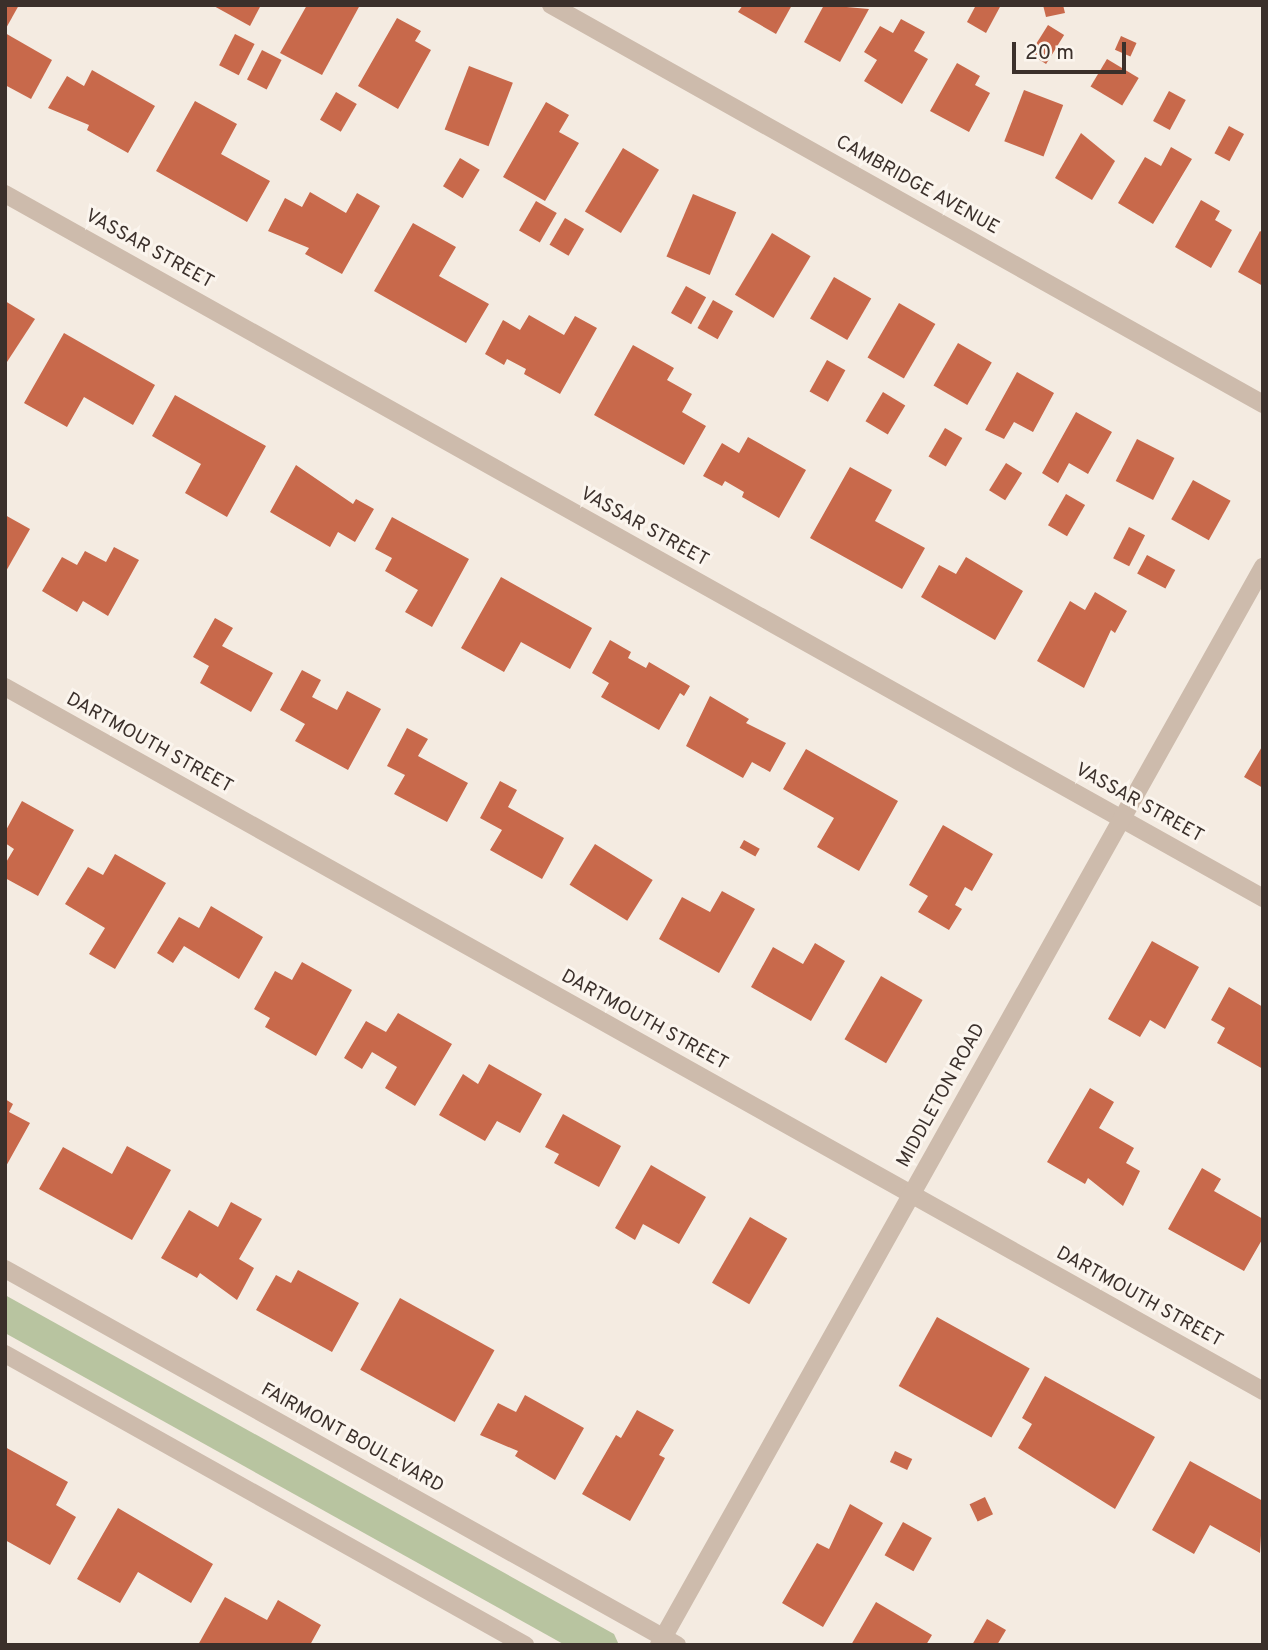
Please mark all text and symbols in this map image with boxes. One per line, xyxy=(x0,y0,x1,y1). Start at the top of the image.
scale bar xyxy=(1016,28,1130,72)
text: 20 m xyxy=(1025,40,1074,67)
street label: CAMBRIDGE AVENUE xyxy=(831,131,1003,241)
street label: VASSAR STREET xyxy=(81,205,217,295)
street label: VASSAR STREET xyxy=(576,483,712,573)
street label: DARTMOUTH STREET xyxy=(62,689,236,799)
street label: VASSAR STREET xyxy=(1071,759,1207,849)
street label: DARTMOUTH STREET xyxy=(557,966,731,1076)
street label: MIDDLETON ROAD xyxy=(893,1020,991,1172)
street label: DARTMOUTH STREET xyxy=(1052,1243,1226,1353)
street label: FAIRMONT BOULEVARD xyxy=(256,1379,448,1499)

